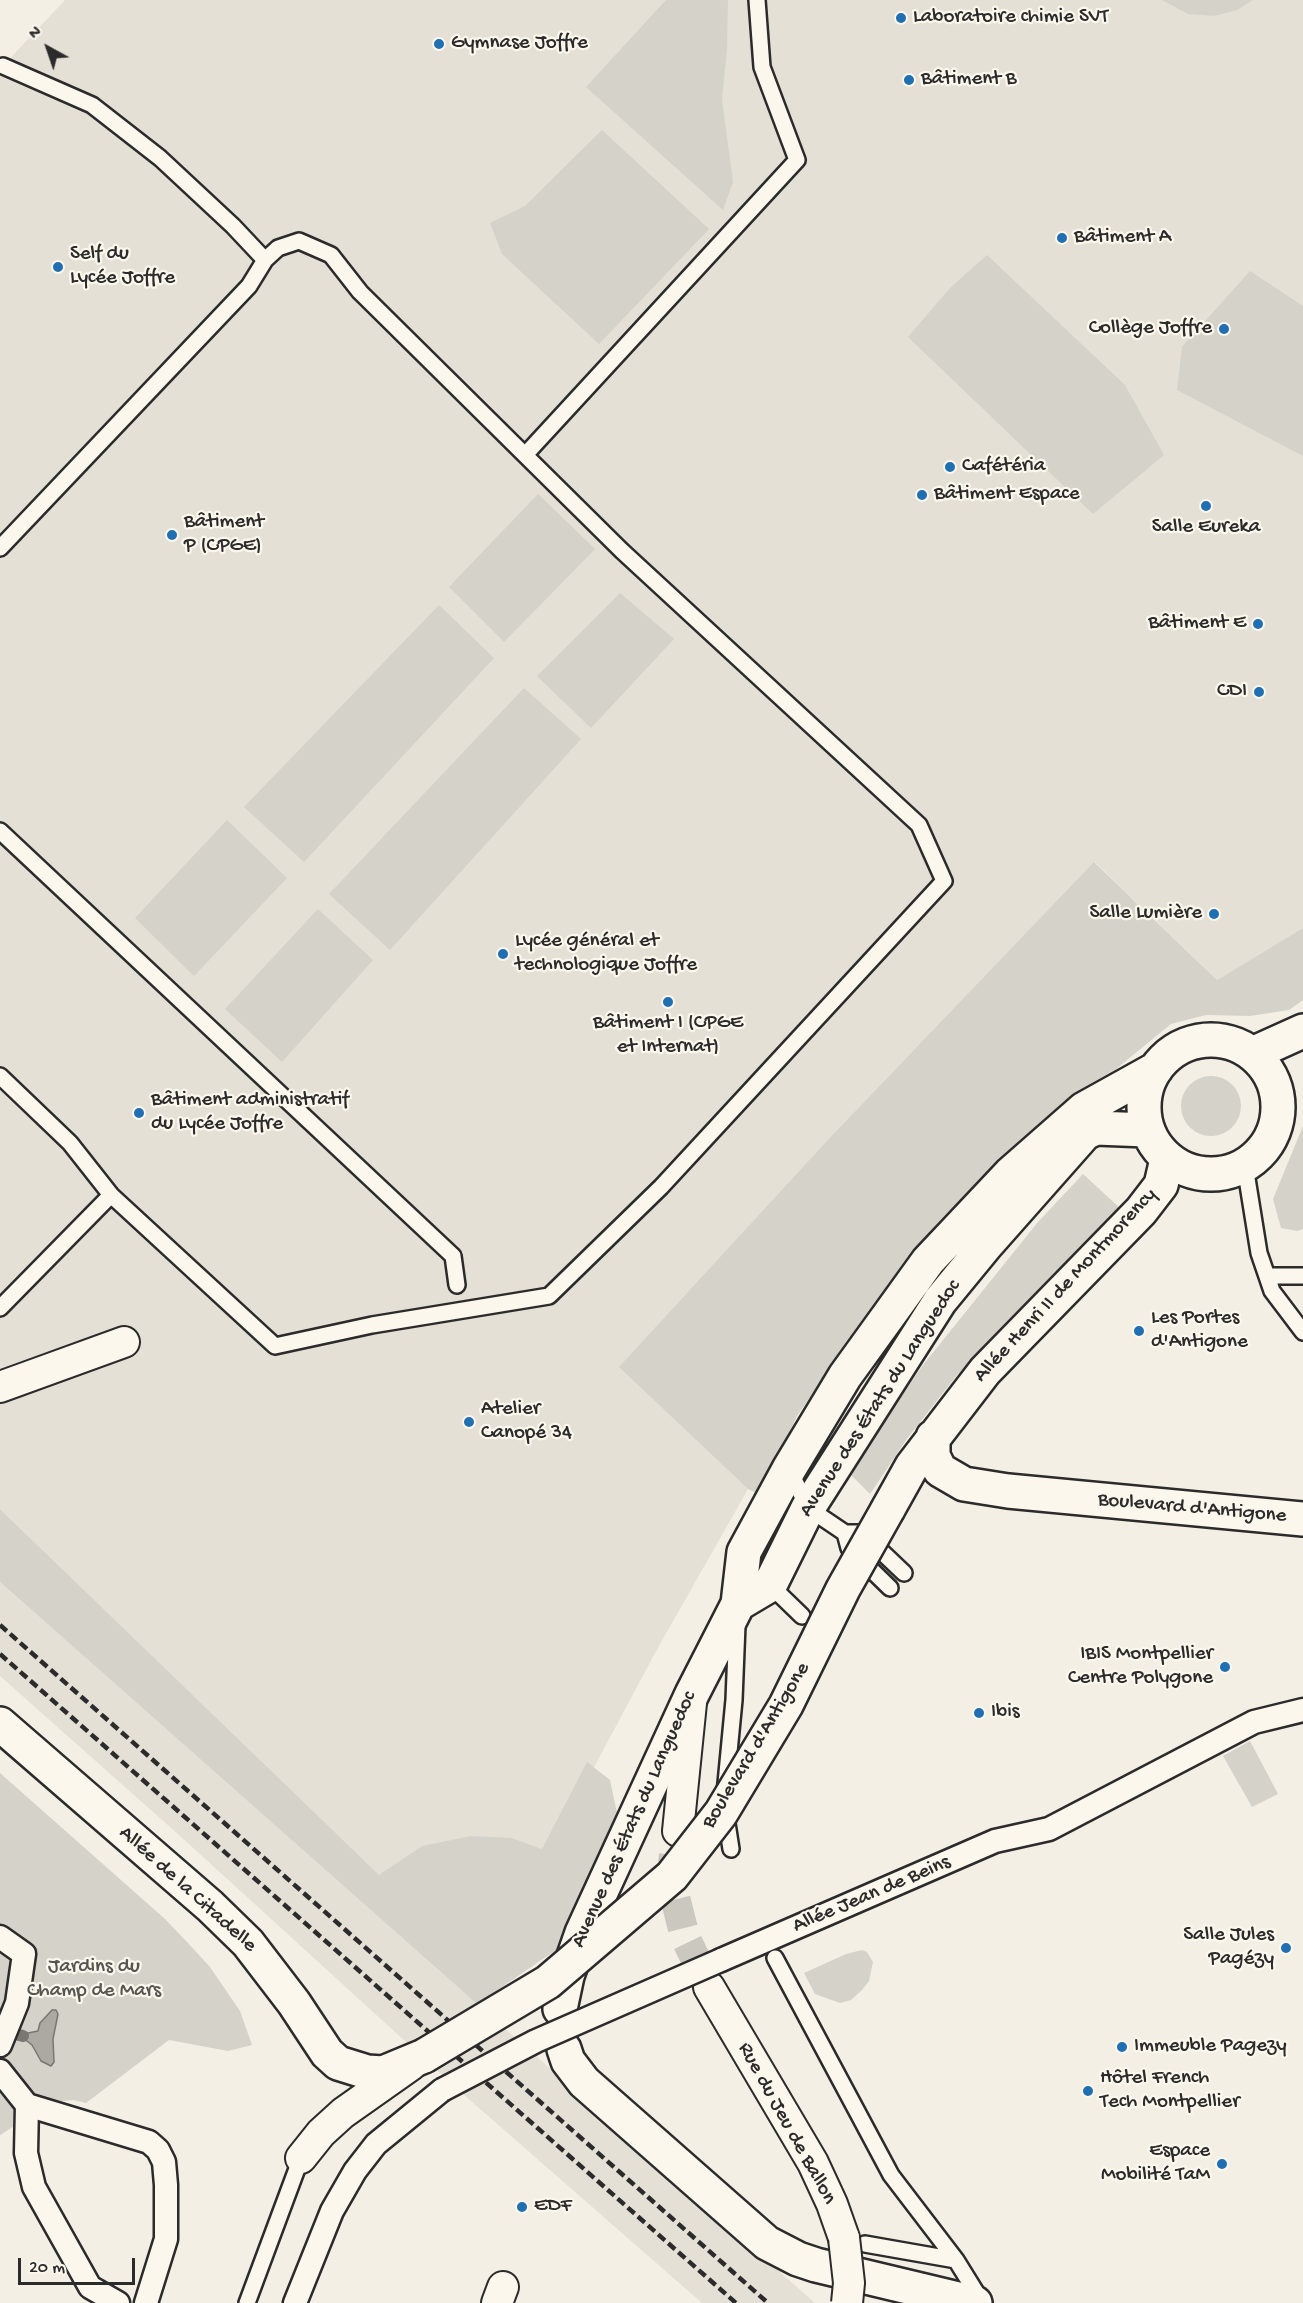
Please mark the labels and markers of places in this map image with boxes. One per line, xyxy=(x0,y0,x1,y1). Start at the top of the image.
place label: Laboratoire chimie SVT xyxy=(913,5,1108,31)
marker: Laboratoire chimie SVT xyxy=(894,11,908,25)
place label: Gymnase Joffre xyxy=(451,31,588,57)
marker: Gymnase Joffre xyxy=(432,37,446,51)
place label: Bâtiment B xyxy=(921,67,1017,93)
marker: Bâtiment B xyxy=(902,73,916,87)
place label: Bâtiment A xyxy=(1074,225,1171,251)
marker: Bâtiment A xyxy=(1055,231,1069,245)
place label: Self du Lycée Joffre xyxy=(70,242,175,292)
marker: Self du Lycée Joffre xyxy=(51,260,65,274)
place label: Collège Joffre xyxy=(1089,316,1212,342)
marker: Collège Joffre xyxy=(1217,322,1231,336)
place label: Cafétéria xyxy=(962,454,1045,480)
marker: Cafétéria xyxy=(943,460,957,474)
place label: Bâtiment Espace xyxy=(934,482,1080,508)
marker: Bâtiment Espace xyxy=(915,488,929,502)
marker: Salle Eureka xyxy=(1199,499,1213,513)
place label: Bâtiment P (CPGE) xyxy=(184,510,264,560)
place label: Salle Eureka xyxy=(1152,515,1260,541)
marker: Bâtiment P (CPGE) xyxy=(165,528,179,542)
place label: Bâtiment E xyxy=(1148,611,1246,637)
marker: Bâtiment E xyxy=(1251,617,1265,631)
place label: CDI xyxy=(1217,679,1247,705)
marker: CDI xyxy=(1252,685,1266,699)
place label: Salle Lumière xyxy=(1089,901,1202,927)
marker: Salle Lumière xyxy=(1207,907,1221,921)
place label: Lycée général et technologique Joffre xyxy=(515,929,697,979)
marker: Lycée général et technologique Joffre xyxy=(496,947,510,961)
marker: Bâtiment I (CPGE et Internat) xyxy=(661,995,675,1009)
place label: Bâtiment I (CPGE et Internat) xyxy=(593,1011,743,1061)
place label: Bâtiment administratif du Lycée Joffre xyxy=(151,1088,349,1138)
marker: Bâtiment administratif du Lycée Joffre xyxy=(132,1106,146,1120)
place label: Les Portes d'Antigone xyxy=(1151,1306,1248,1356)
marker: Les Portes d'Antigone xyxy=(1132,1324,1146,1338)
place label: Atelier Canopé 34 xyxy=(481,1397,572,1447)
marker: Atelier Canopé 34 xyxy=(462,1415,476,1429)
place label: IBIS Montpellier Centre Polygone xyxy=(1068,1642,1213,1692)
marker: IBIS Montpellier Centre Polygone xyxy=(1218,1660,1232,1674)
place label: Ibis xyxy=(991,1700,1019,1726)
marker: Ibis xyxy=(972,1706,986,1720)
place label: Salle Jules Pagézy xyxy=(1183,1923,1274,1973)
marker: Salle Jules Pagézy xyxy=(1279,1941,1293,1955)
place label: Immeuble Pagezy xyxy=(1134,2034,1287,2060)
marker: Immeuble Pagezy xyxy=(1115,2040,1129,2054)
place label: Hôtel French Tech Montpellier xyxy=(1100,2066,1240,2116)
marker: Hôtel French Tech Montpellier xyxy=(1081,2084,1095,2098)
place label: Espace Mobilité TaM xyxy=(1101,2139,1210,2189)
marker: Espace Mobilité TaM xyxy=(1215,2157,1229,2171)
place label: EDF xyxy=(534,2194,572,2220)
marker: EDF xyxy=(515,2200,529,2214)

